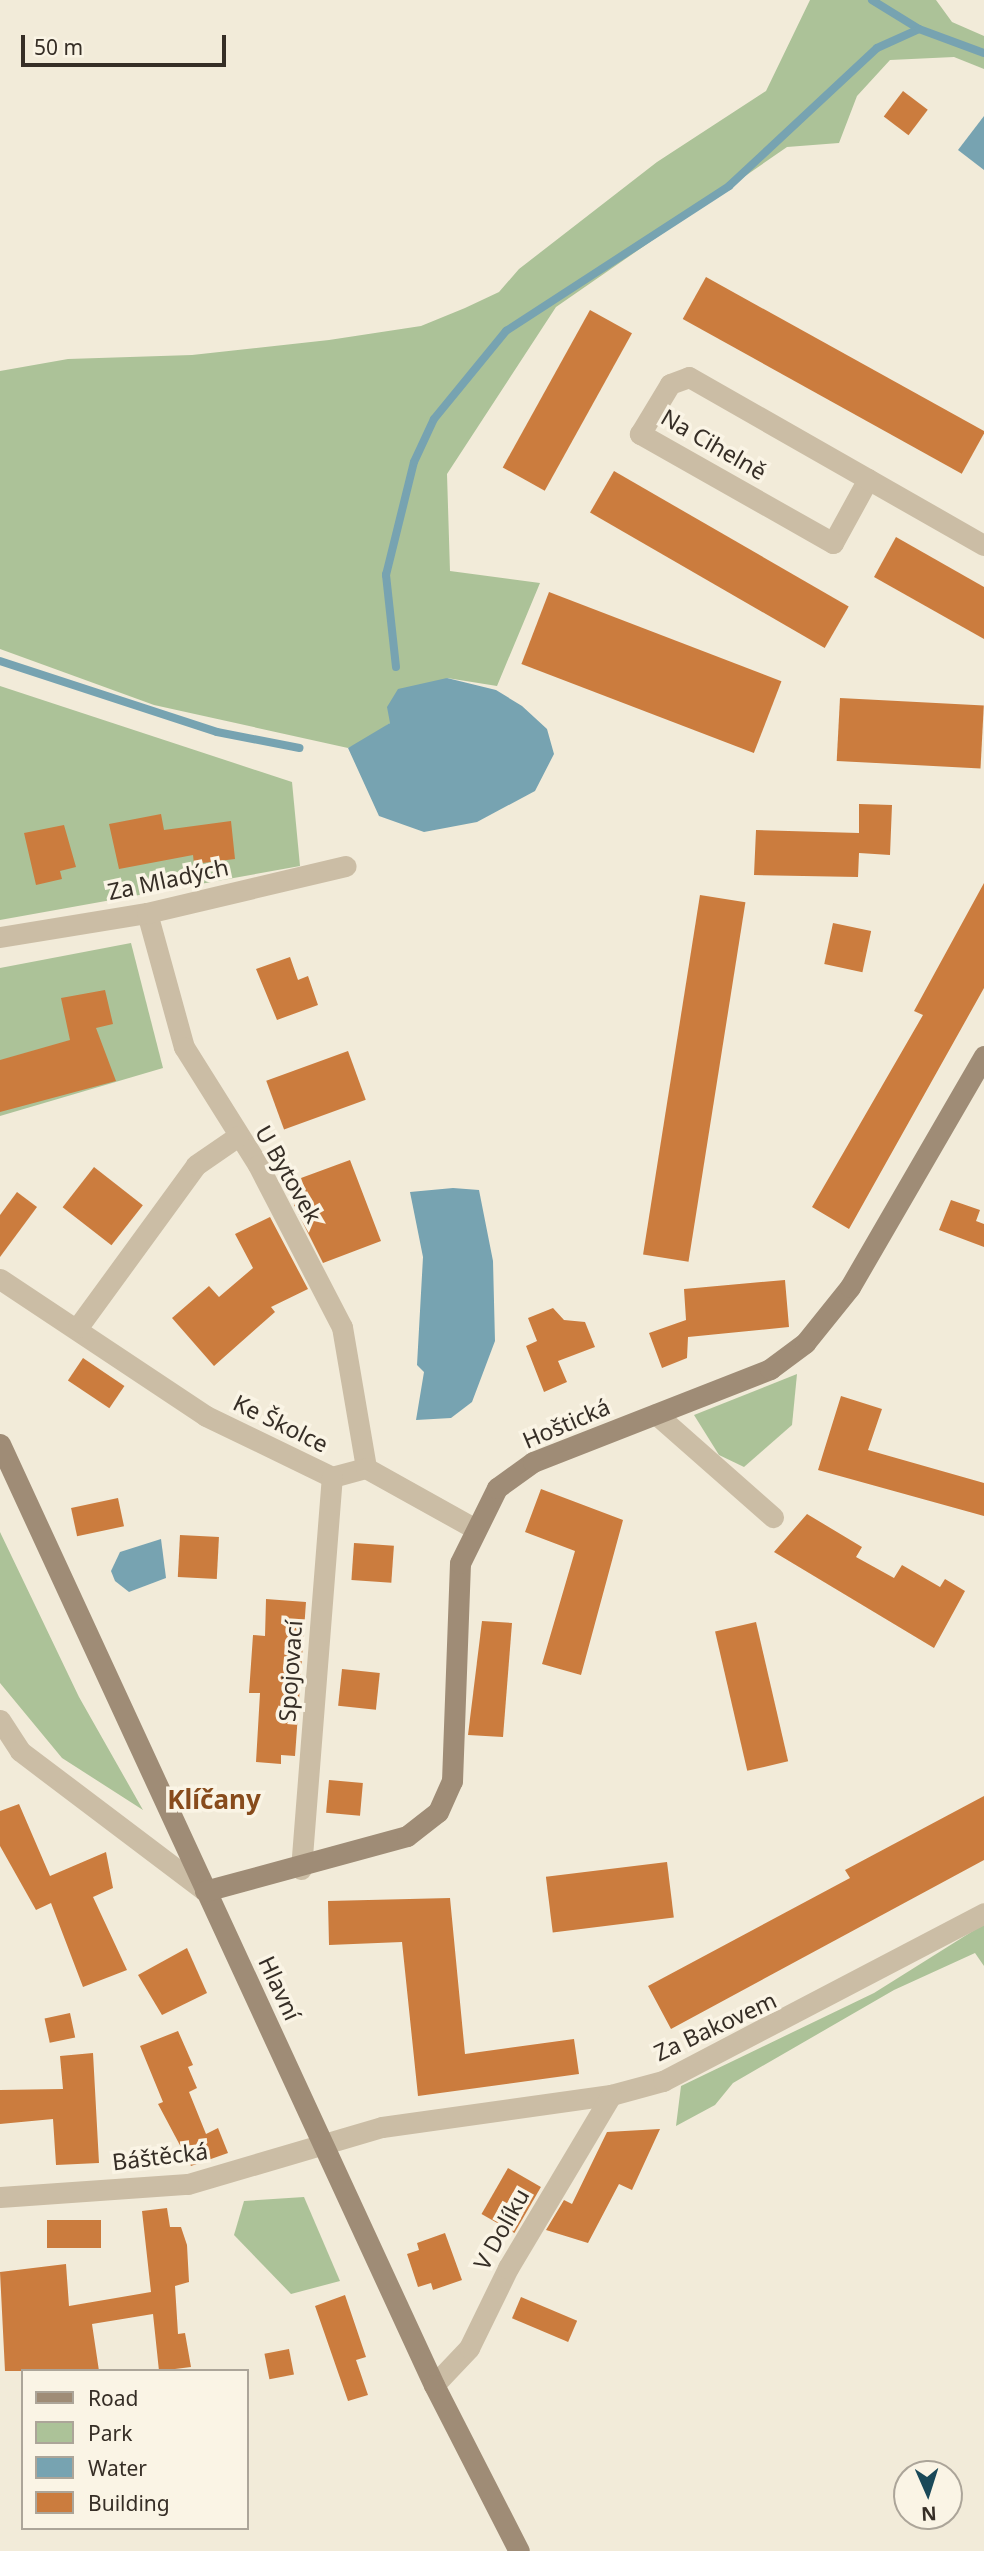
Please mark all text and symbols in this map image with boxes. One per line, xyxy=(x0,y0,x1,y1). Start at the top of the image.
scale bar xyxy=(24,21,229,65)
text: 50 m xyxy=(34,33,83,61)
street label: Na Cihelně xyxy=(656,403,772,485)
street label: Za Mladých xyxy=(105,853,231,905)
street label: U Bytovek xyxy=(250,1120,328,1228)
street label: Ke Školce xyxy=(229,1388,333,1458)
street label: Hoštická xyxy=(518,1392,614,1454)
street label: Spojovací xyxy=(273,1619,307,1723)
district label: Klíčany xyxy=(167,1784,261,1816)
street label: Hlavní xyxy=(253,1951,307,2025)
street label: Za Bakovem xyxy=(649,1986,781,2066)
street label: Báštěcká xyxy=(110,2136,210,2176)
street label: V Dolíku xyxy=(467,2183,535,2275)
legend xyxy=(21,2369,248,2530)
text: Road xyxy=(88,2384,138,2412)
text: Park xyxy=(88,2419,132,2447)
text: Water xyxy=(88,2454,147,2482)
north arrow xyxy=(893,2460,963,2530)
text: Building xyxy=(88,2489,170,2517)
text: N xyxy=(921,2501,937,2527)

